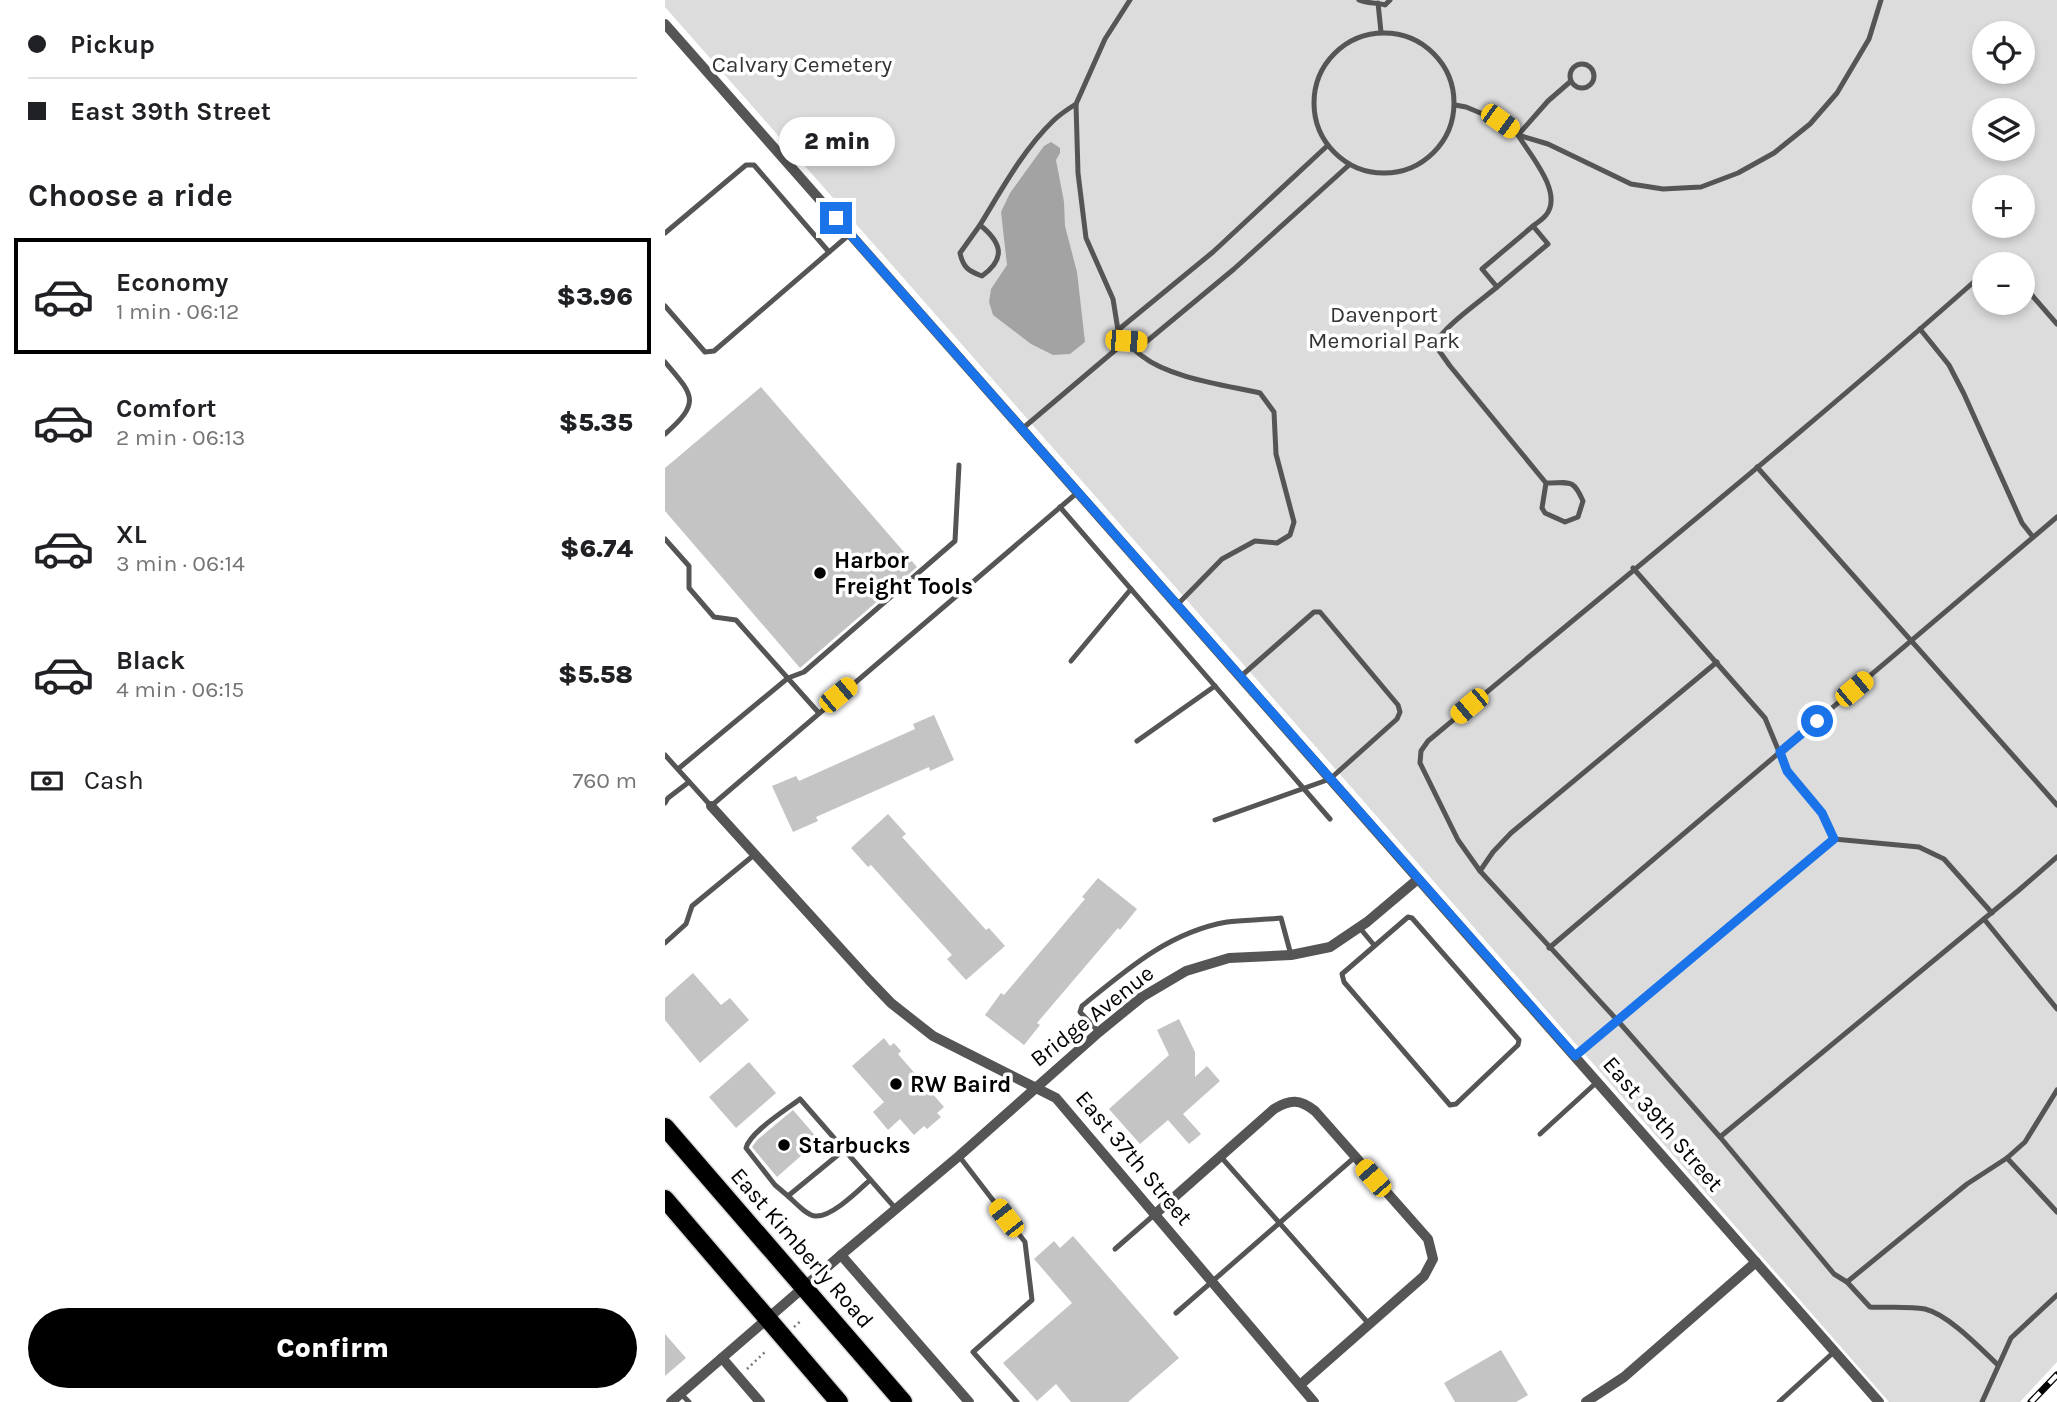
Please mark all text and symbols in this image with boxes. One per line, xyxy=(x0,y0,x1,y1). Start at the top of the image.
map controls xyxy=(1972,21,2035,315)
button: locate xyxy=(1972,21,2035,84)
text: Pickup xyxy=(70,29,155,60)
park label: Calvary Cemetery xyxy=(712,51,893,78)
text: East 39th Street xyxy=(70,96,271,127)
button: layers xyxy=(1972,98,2035,161)
car xyxy=(1477,100,1524,142)
callout: 2 min xyxy=(778,116,894,166)
text: 2 min xyxy=(804,128,870,155)
button: + xyxy=(1972,175,2035,238)
text: Choose a ride xyxy=(28,177,233,214)
route end xyxy=(820,202,852,234)
button: − xyxy=(1972,252,2035,315)
icon: car xyxy=(32,265,95,328)
text: Economy xyxy=(116,267,228,298)
text: $3.96 xyxy=(556,281,633,312)
text: 1 min · 06:12 xyxy=(116,298,239,325)
park label: Davenport Memorial Park xyxy=(1308,301,1460,354)
car xyxy=(1105,329,1148,353)
icon: car xyxy=(32,391,95,454)
text: Comfort xyxy=(116,393,217,424)
text: $5.35 xyxy=(559,407,633,438)
text: 2 min · 06:13 xyxy=(116,424,245,451)
icon: car xyxy=(32,517,95,580)
text: XL xyxy=(116,519,147,550)
text: $6.74 xyxy=(560,533,633,564)
place label: Harbor Freight Tools xyxy=(834,547,973,600)
text: 3 min · 06:14 xyxy=(116,550,245,577)
marker: Harbor Freight Tools xyxy=(812,565,828,581)
icon: car xyxy=(32,643,95,706)
text: Black xyxy=(116,645,185,676)
text: $5.58 xyxy=(558,659,633,690)
car xyxy=(1832,667,1877,711)
car xyxy=(816,673,861,717)
text: 4 min · 06:15 xyxy=(116,676,244,703)
car xyxy=(1447,684,1492,728)
route start xyxy=(1801,705,1833,737)
icon: cash xyxy=(28,762,66,800)
text: Cash xyxy=(84,765,144,796)
text: 760 m xyxy=(572,767,637,794)
street label: Bridge Avenue xyxy=(1025,959,1159,1073)
street label: East 39th Street xyxy=(1597,1051,1729,1197)
place label: RW Baird xyxy=(910,1071,1011,1098)
marker: RW Baird xyxy=(888,1076,904,1092)
street label: East 37th Street xyxy=(1070,1085,1198,1231)
place label: Starbucks xyxy=(798,1132,911,1159)
marker: Starbucks xyxy=(776,1137,792,1153)
car xyxy=(1352,1155,1395,1201)
street label: East Kimberly Road xyxy=(725,1162,879,1334)
car xyxy=(985,1195,1028,1241)
button: Confirm xyxy=(28,1308,637,1388)

